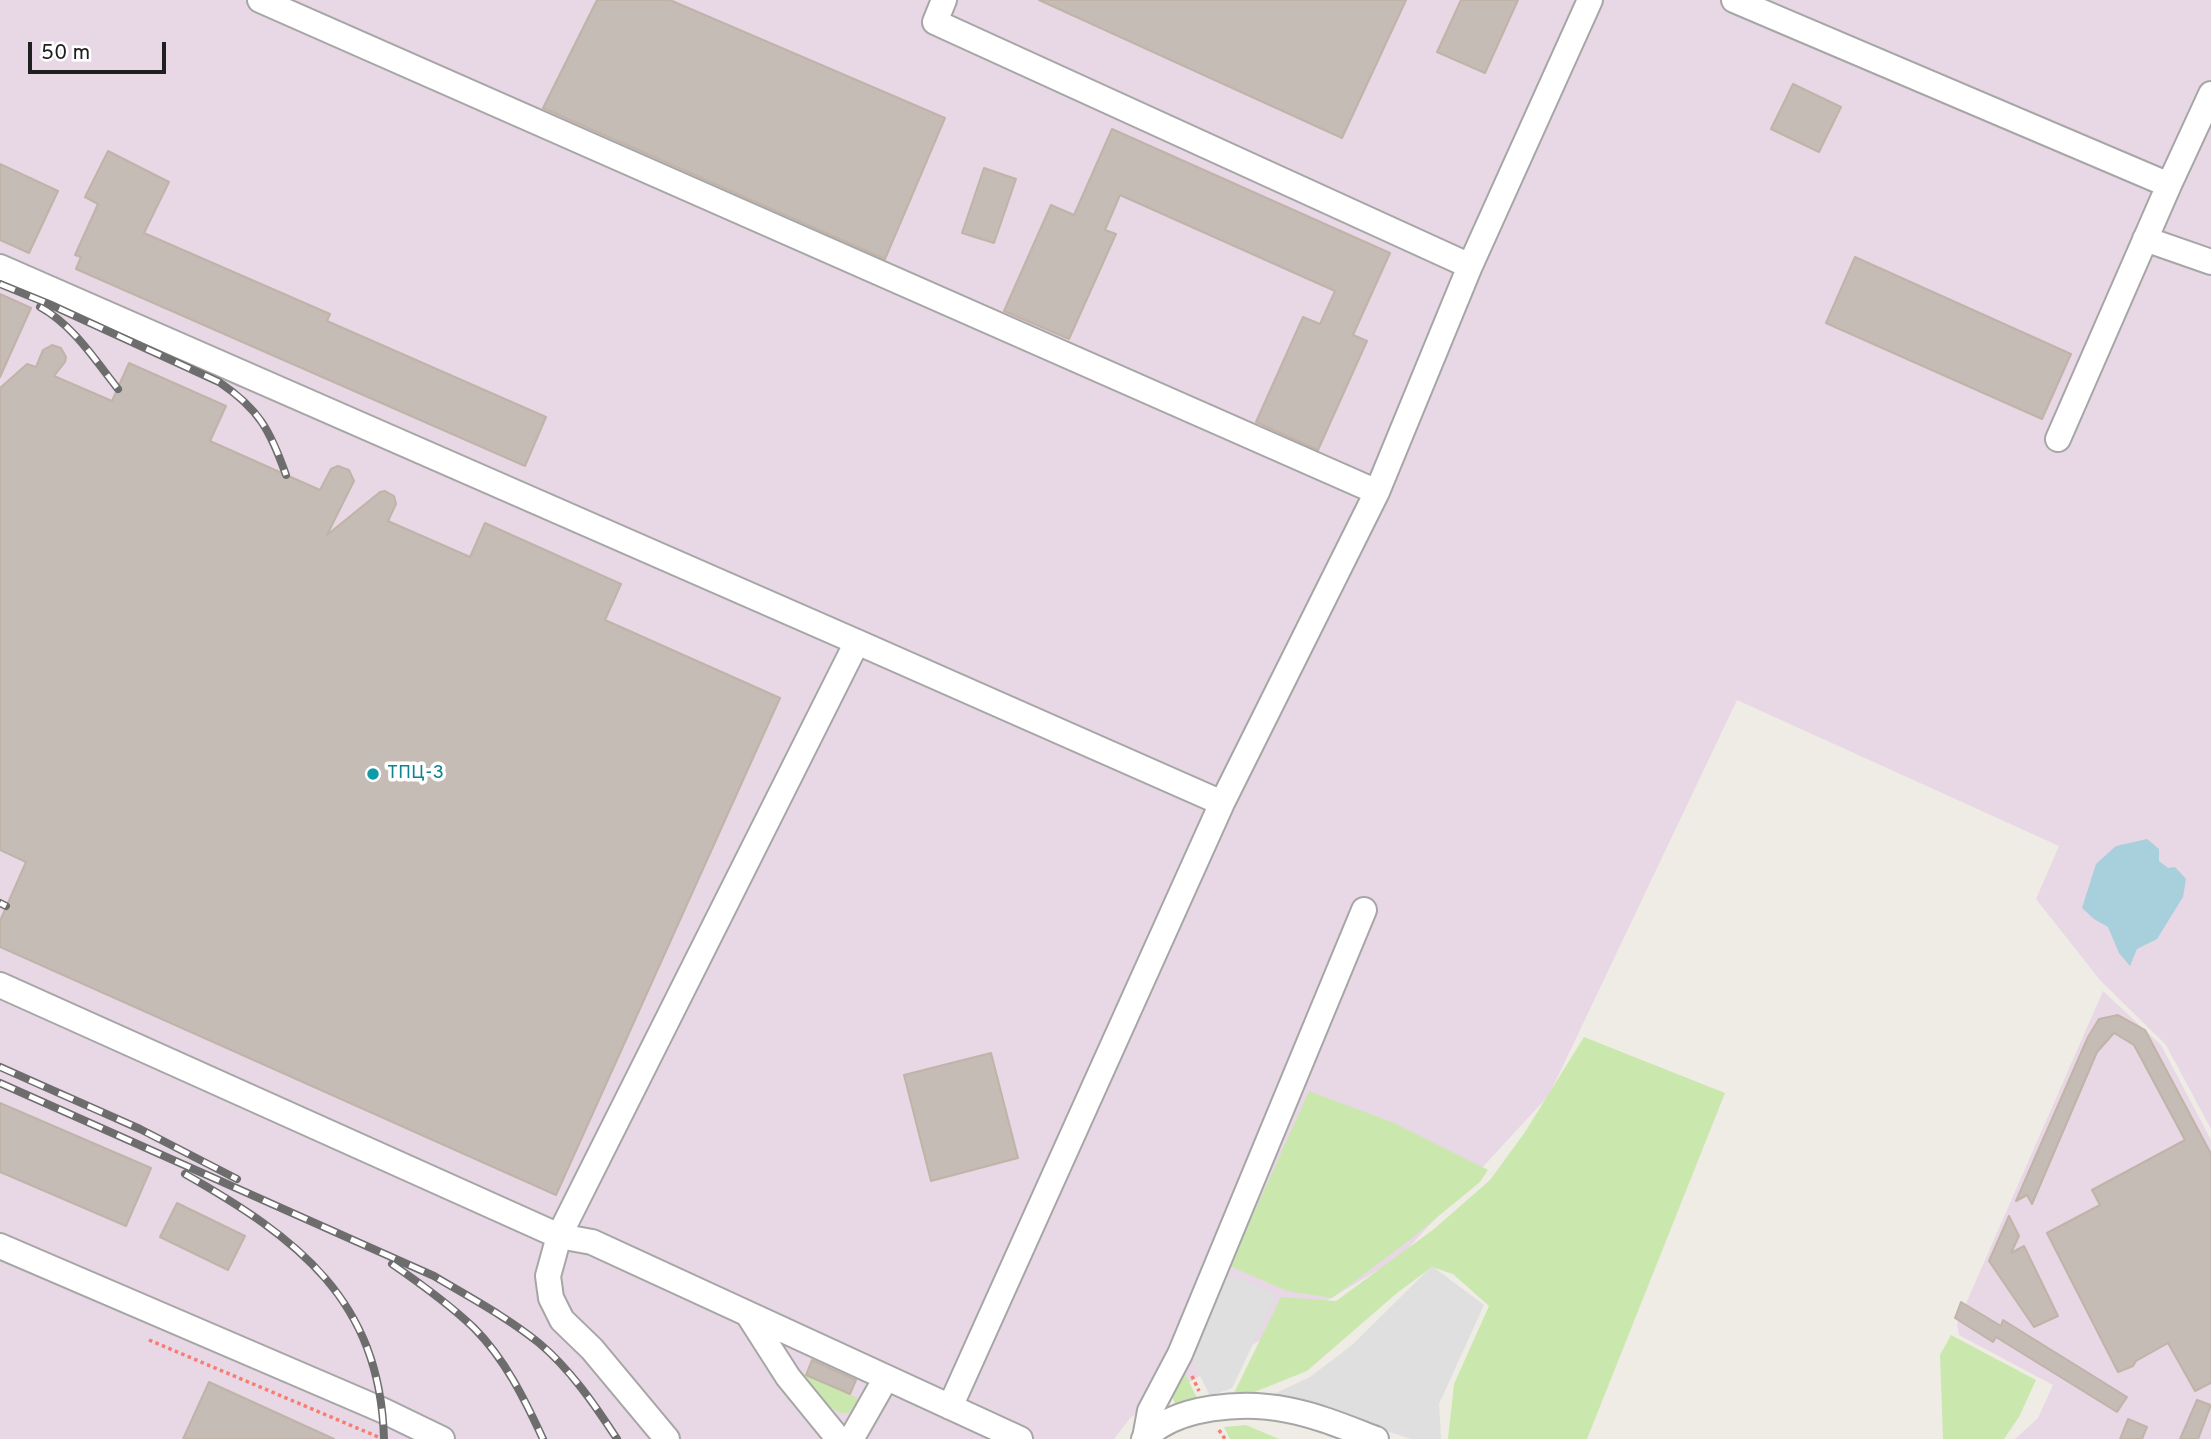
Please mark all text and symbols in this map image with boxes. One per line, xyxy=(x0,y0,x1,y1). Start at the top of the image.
scale bar xyxy=(32,28,170,72)
text: 50 m xyxy=(41,40,90,67)
place label: ТПЦ-3 xyxy=(387,763,444,785)
marker: ТПЦ-3 xyxy=(365,766,381,782)

